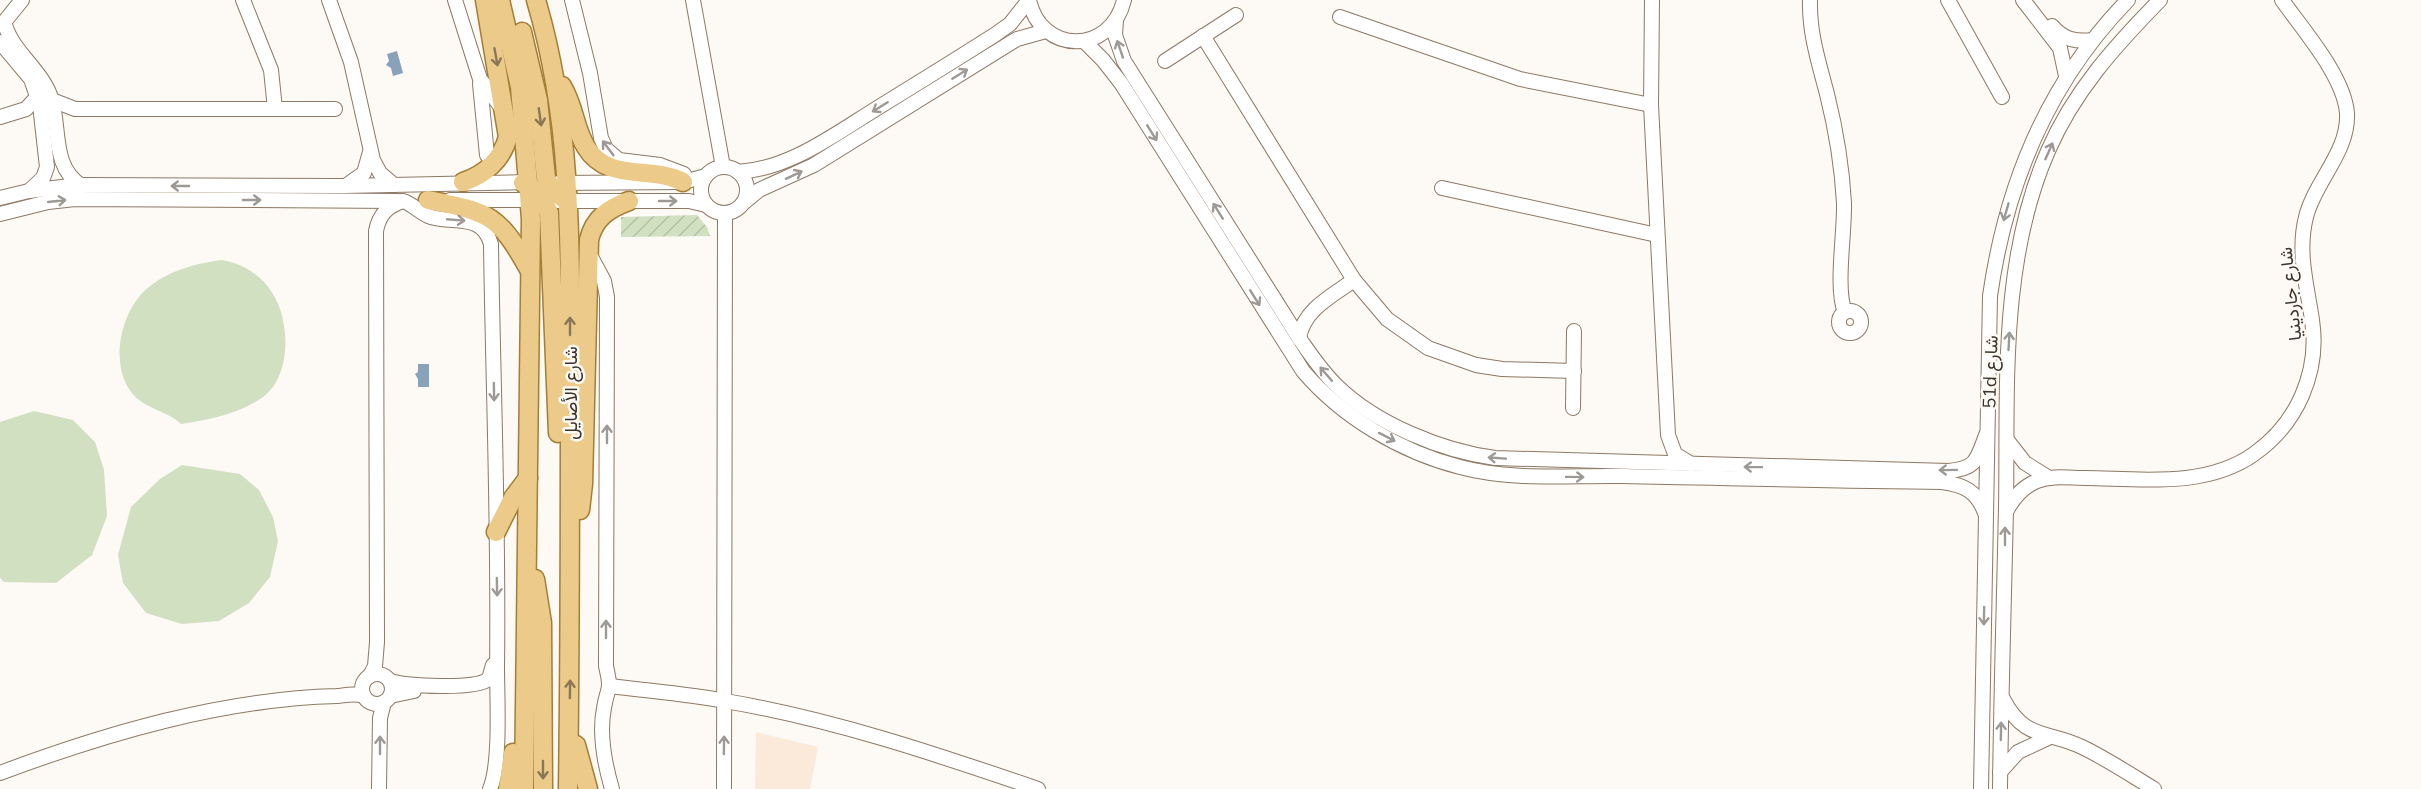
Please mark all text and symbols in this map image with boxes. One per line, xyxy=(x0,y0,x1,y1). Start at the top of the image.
one-way arrow xyxy=(1113,40,1124,59)
one-way arrow xyxy=(491,47,502,67)
one-way arrow xyxy=(951,67,968,79)
one-way arrow xyxy=(872,101,889,113)
one-way arrow xyxy=(534,106,545,126)
one-way arrow xyxy=(1147,124,1159,141)
one-way arrow xyxy=(601,140,614,156)
one-way arrow xyxy=(2044,142,2055,160)
one-way arrow xyxy=(784,169,802,180)
one-way arrow xyxy=(171,180,191,192)
one-way arrow xyxy=(241,194,261,206)
one-way arrow xyxy=(47,195,66,206)
one-way arrow xyxy=(657,195,677,207)
one-way arrow xyxy=(1212,203,1225,220)
one-way arrow xyxy=(2000,203,2012,222)
one-way arrow xyxy=(446,215,466,226)
street label: شارع جاردينيا xyxy=(2274,246,2307,342)
one-way arrow xyxy=(1250,289,1262,306)
one-way arrow xyxy=(564,316,576,336)
one-way arrow xyxy=(2003,331,2014,351)
street label: 51d شارع xyxy=(1977,335,2004,409)
street label: شارع الأصايل xyxy=(559,346,583,440)
one-way arrow xyxy=(1319,367,1333,382)
one-way arrow xyxy=(488,382,499,402)
one-way arrow xyxy=(601,424,613,444)
one-way arrow xyxy=(1378,432,1396,443)
one-way arrow xyxy=(1488,452,1508,463)
one-way arrow xyxy=(1744,461,1764,472)
one-way arrow xyxy=(1939,465,1959,476)
one-way arrow xyxy=(1565,471,1585,482)
one-way arrow xyxy=(1999,526,2011,546)
one-way arrow xyxy=(491,577,503,597)
one-way arrow xyxy=(1978,605,1989,625)
one-way arrow xyxy=(600,619,612,639)
one-way arrow xyxy=(564,679,575,699)
one-way arrow xyxy=(1996,721,2007,741)
one-way arrow xyxy=(718,735,730,755)
one-way arrow xyxy=(374,736,385,756)
one-way arrow xyxy=(537,759,549,779)

